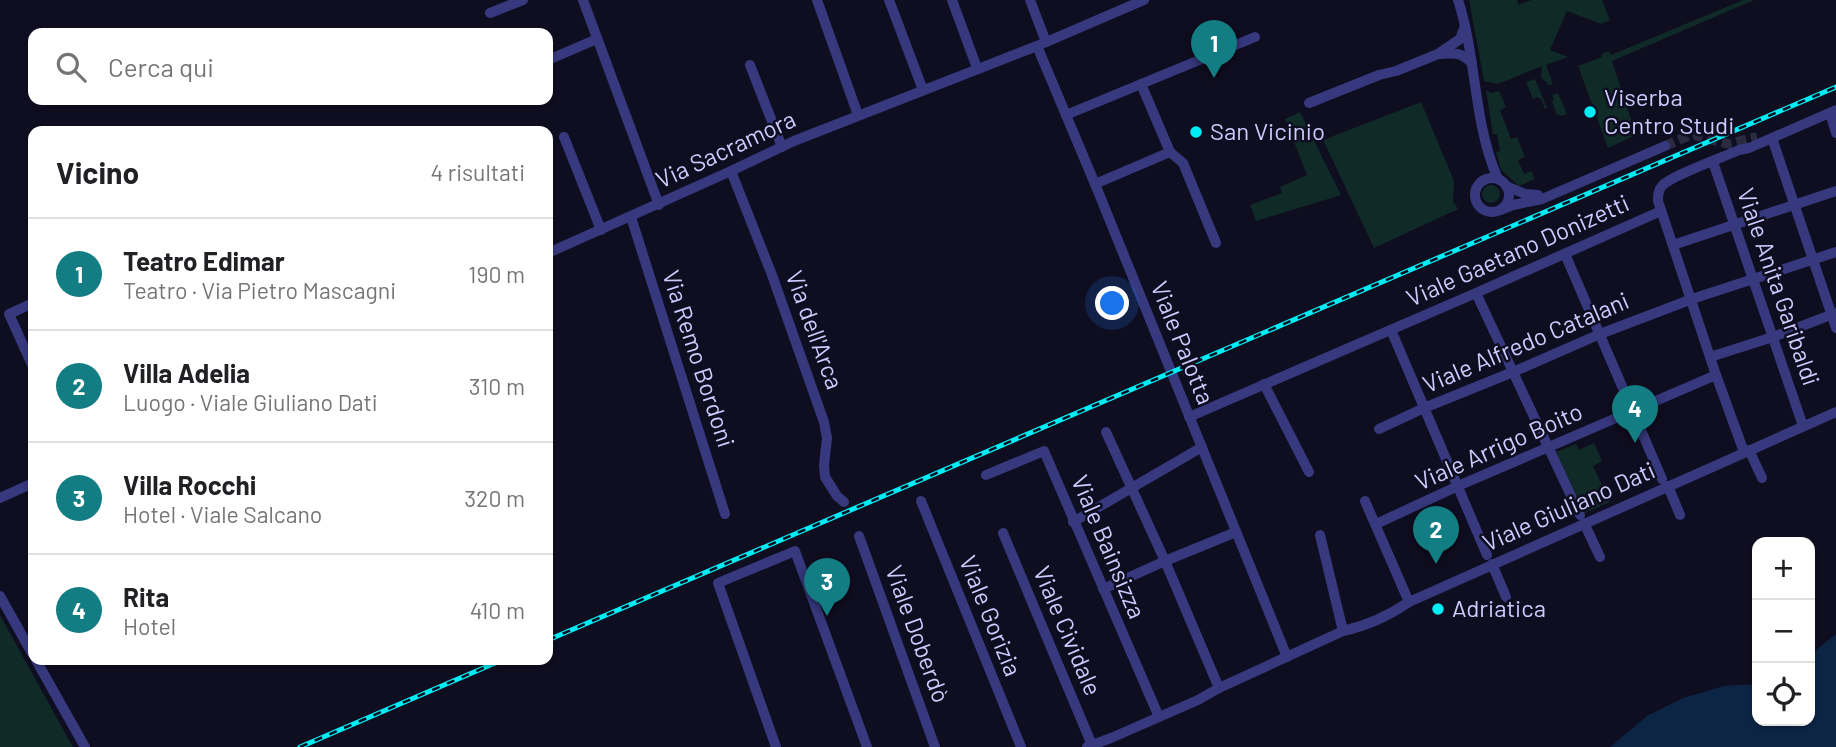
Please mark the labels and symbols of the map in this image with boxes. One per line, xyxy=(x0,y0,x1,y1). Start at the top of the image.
pin: 1 xyxy=(1191,20,1237,78)
place label: Viserba Centro Studi xyxy=(1604,82,1734,139)
street label: Via Sacramora xyxy=(651,104,800,194)
marker: Viserba Centro Studi xyxy=(1582,104,1598,120)
place label: San Vicinio xyxy=(1210,116,1325,145)
marker: San Vicinio xyxy=(1188,124,1204,140)
street label: Viale Anita Garibaldi xyxy=(1732,184,1827,389)
street label: Viale Gaetano Donizetti xyxy=(1402,187,1633,312)
street label: Via Remo Bordoni xyxy=(657,266,742,451)
street label: Via dell'Arca xyxy=(781,266,850,393)
street label: Viale Palotta xyxy=(1146,277,1221,408)
street label: Viale Alfredo Catalani xyxy=(1418,285,1633,398)
your location xyxy=(1095,286,1129,320)
pin: 4 xyxy=(1612,385,1658,443)
street label: Viale Arrigo Boito xyxy=(1410,396,1587,496)
street label: Viale Giuliano Dati xyxy=(1478,455,1659,557)
street label: Viale Bainsizza xyxy=(1066,470,1153,623)
pin: 2 xyxy=(1413,506,1459,564)
street label: Viale Gorizia xyxy=(954,551,1029,680)
pin: 3 xyxy=(804,558,850,616)
street label: Viale Doberdò xyxy=(880,561,957,706)
street label: Viale Cividale xyxy=(1028,561,1109,699)
place label: Adriatica xyxy=(1452,593,1546,622)
marker: Adriatica xyxy=(1430,601,1446,617)

